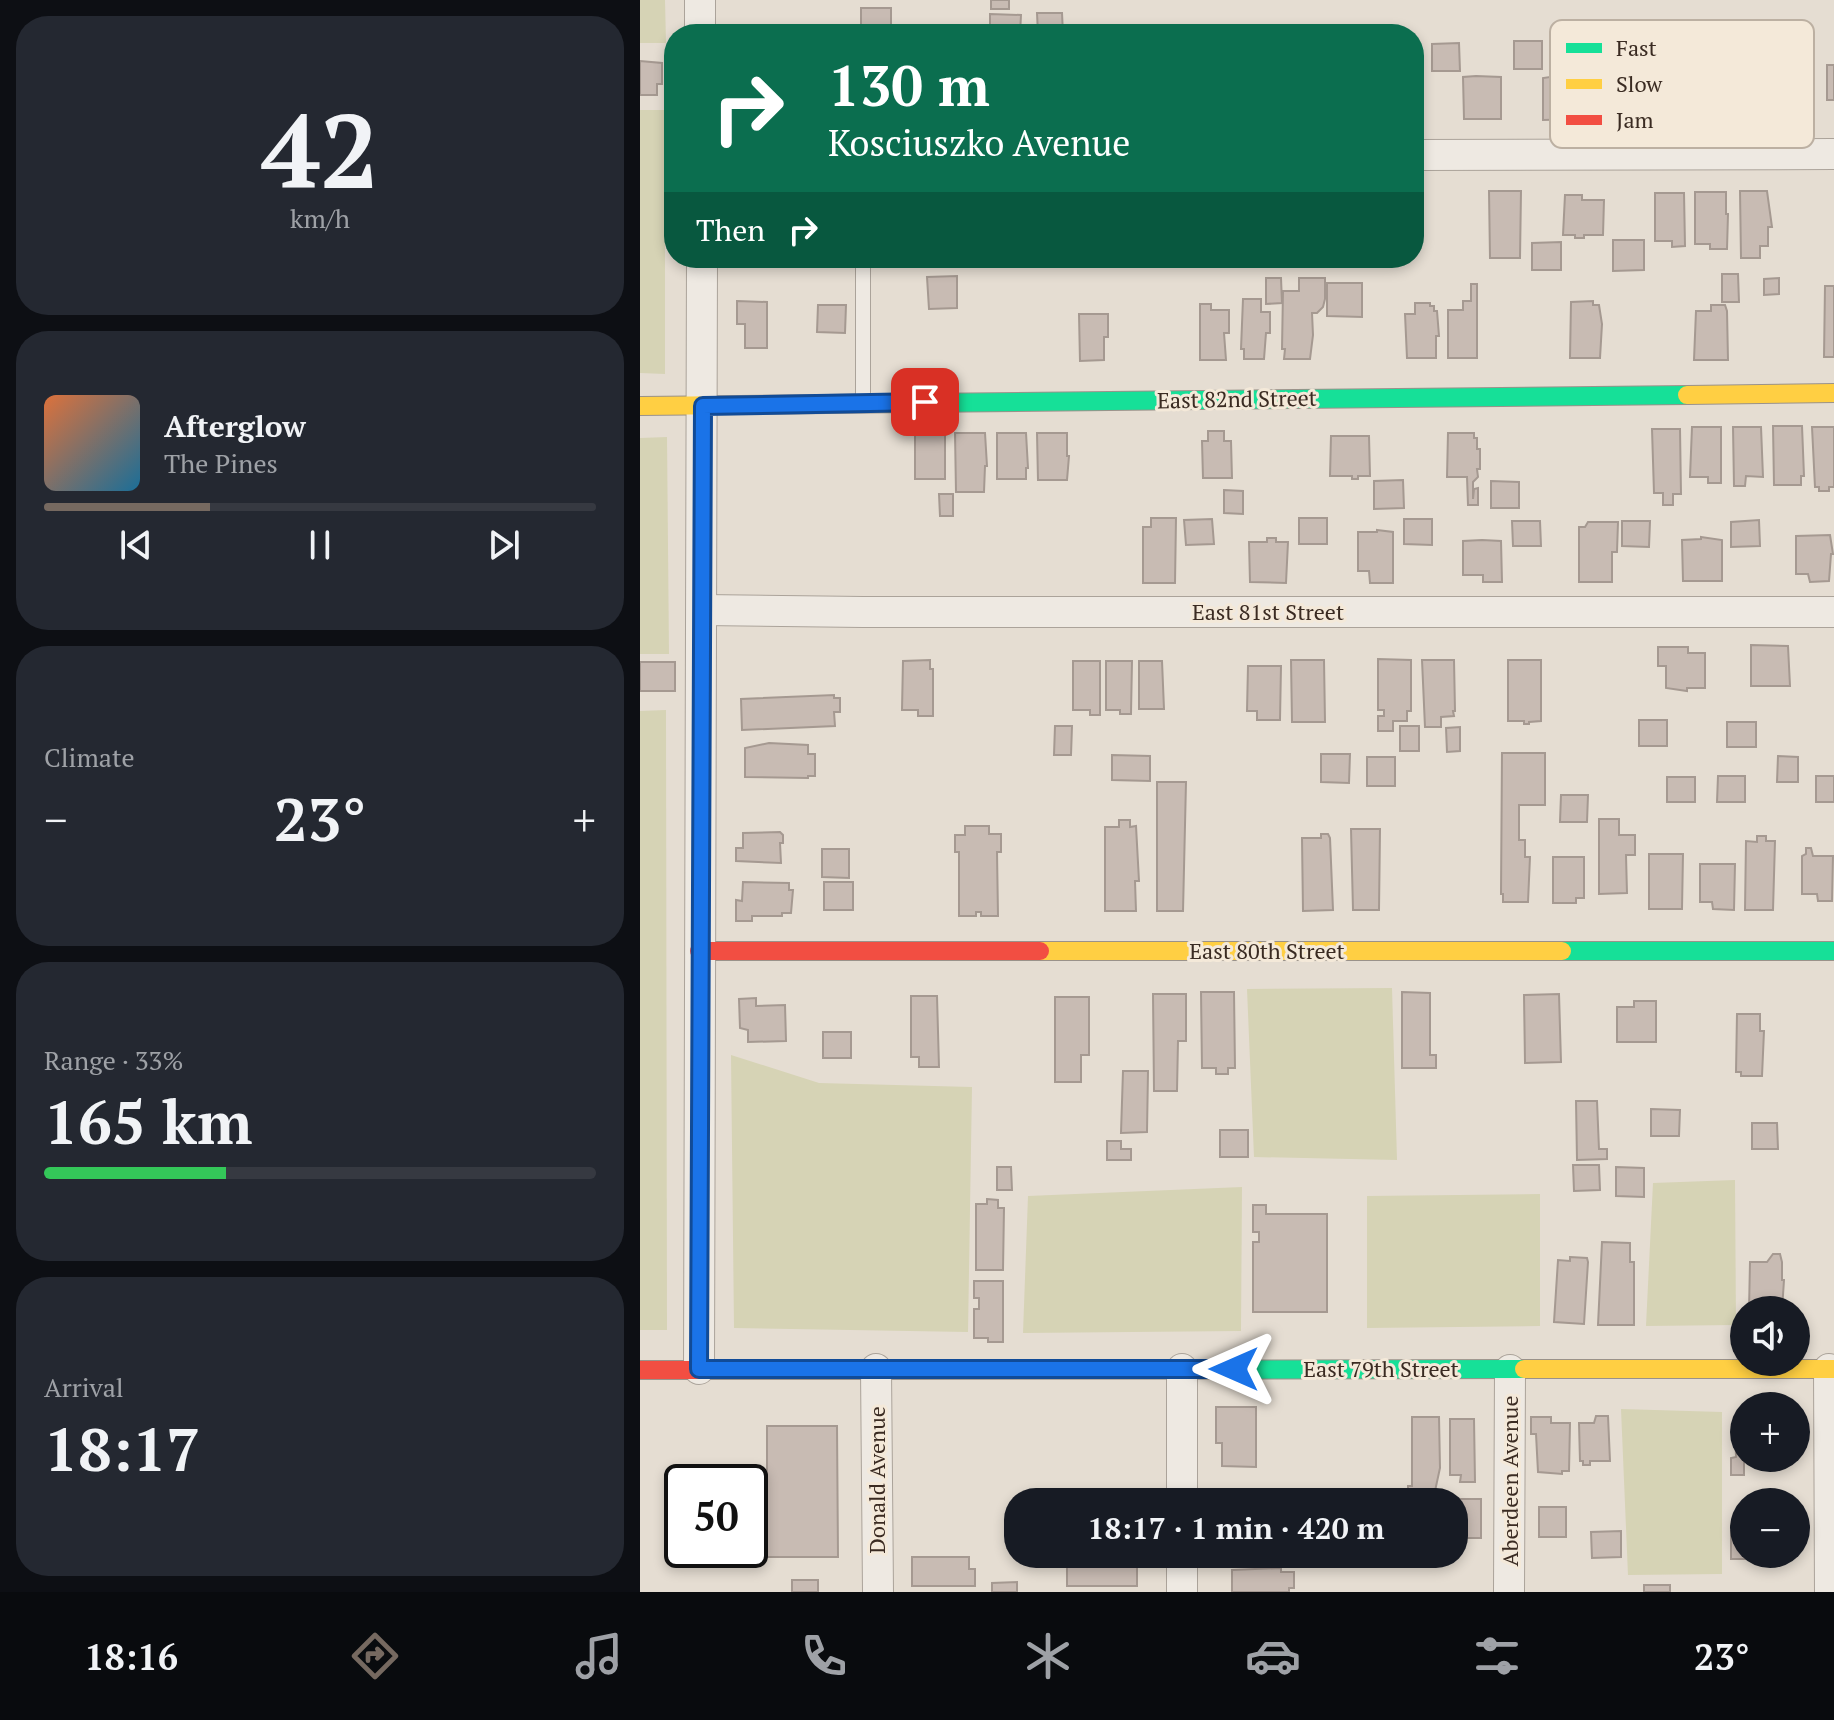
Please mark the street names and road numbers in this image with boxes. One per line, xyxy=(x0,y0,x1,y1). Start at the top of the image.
street label: East 82nd Street xyxy=(1157,383,1317,414)
street label: East 81st Street xyxy=(1192,597,1344,626)
street label: East 80th Street xyxy=(1189,936,1345,965)
street label: East 79th Street xyxy=(1303,1354,1459,1383)
street label: Aberdeen Avenue xyxy=(1495,1396,1524,1566)
street label: Donald Avenue xyxy=(862,1406,891,1554)

